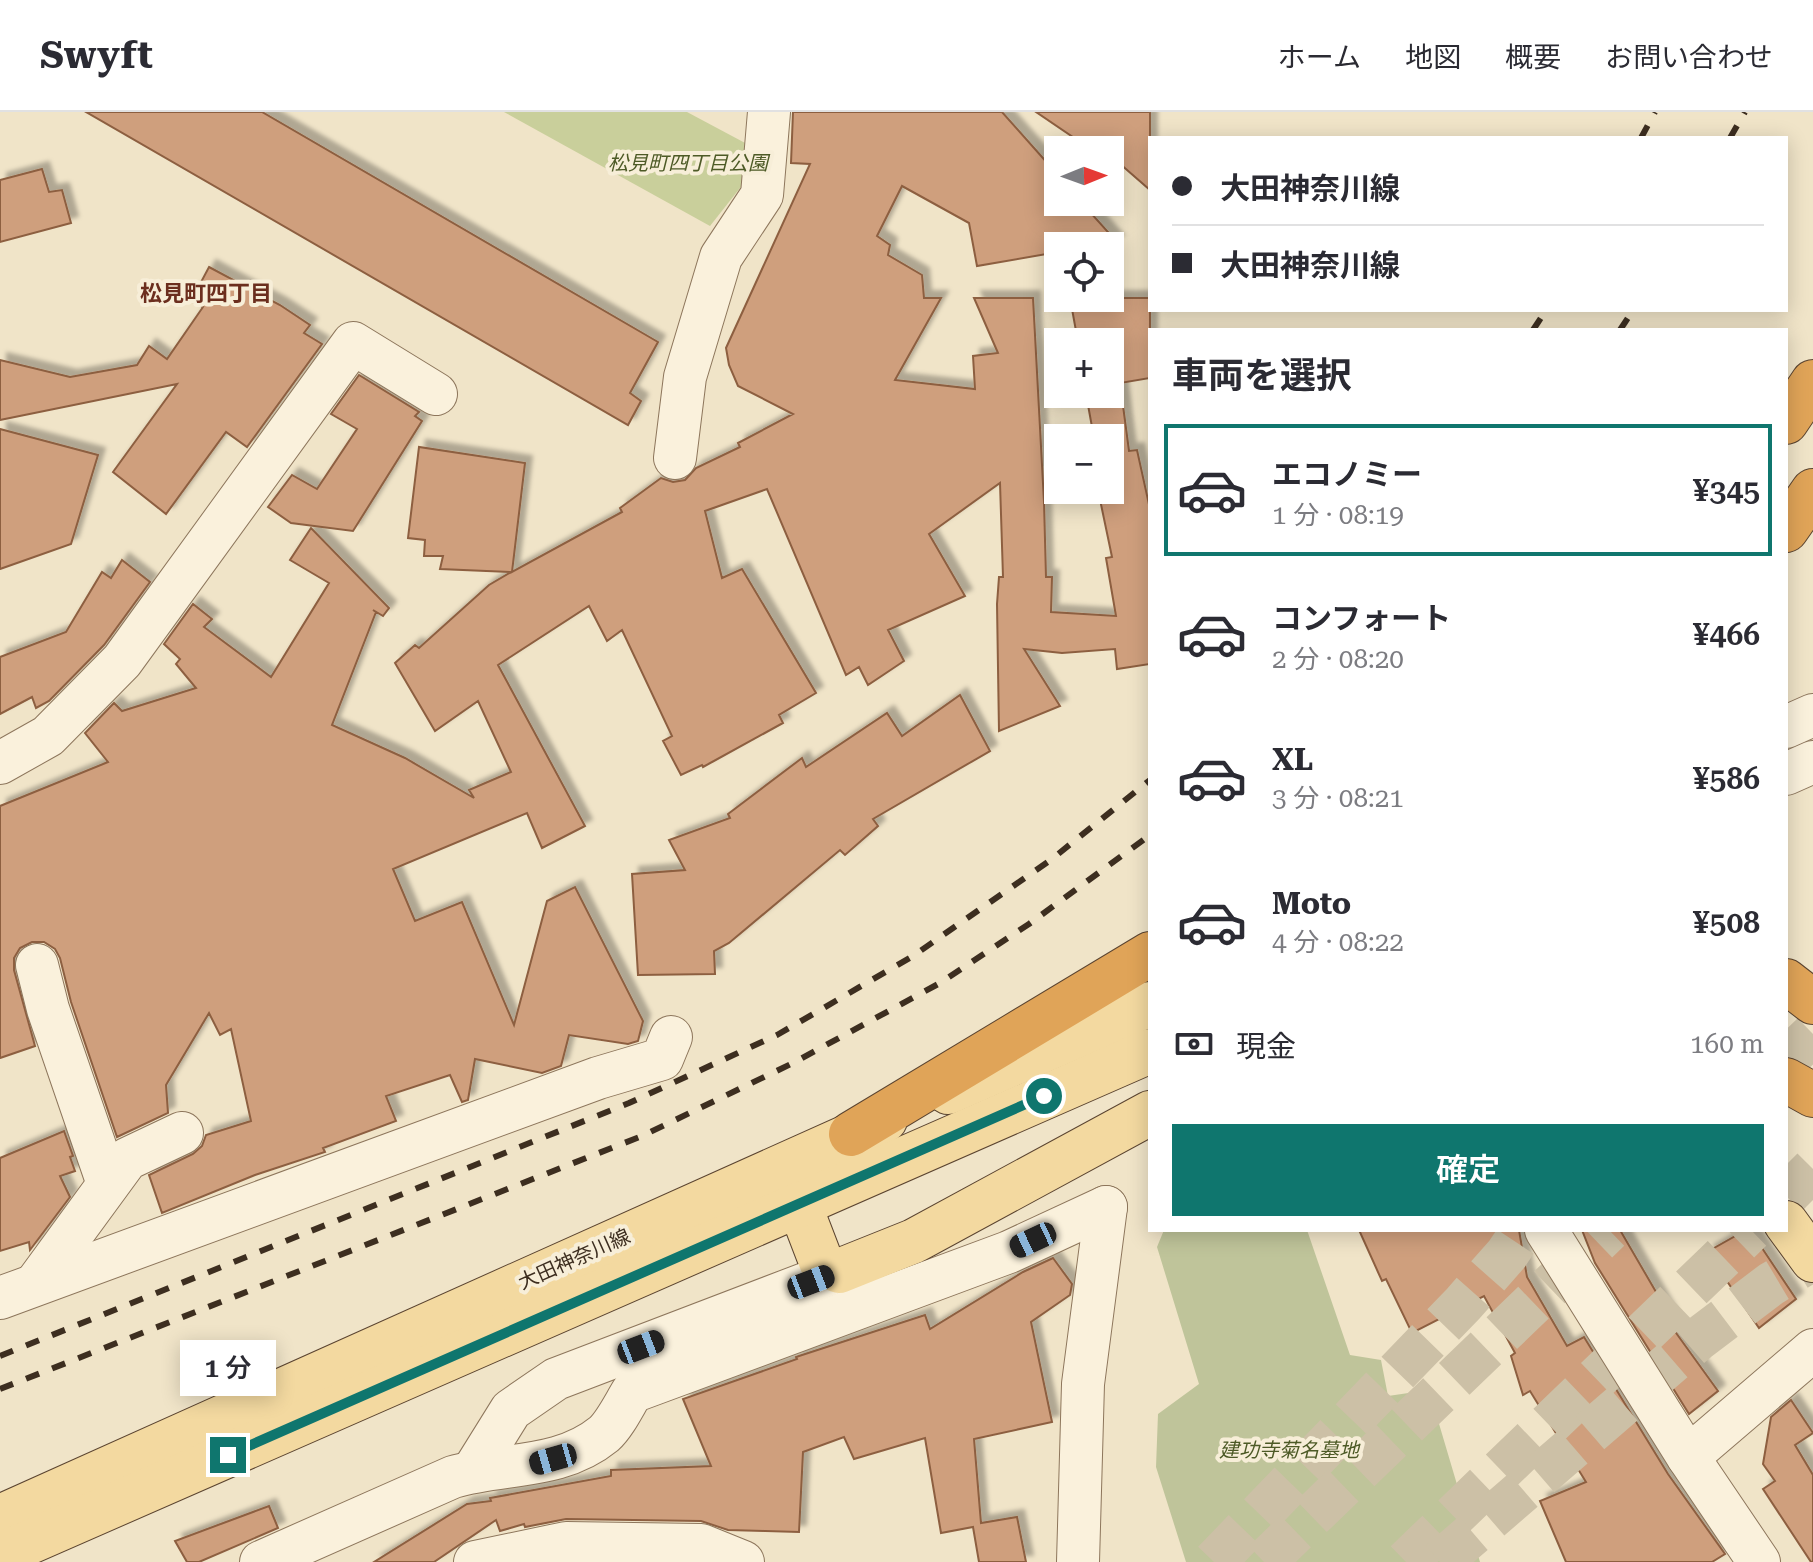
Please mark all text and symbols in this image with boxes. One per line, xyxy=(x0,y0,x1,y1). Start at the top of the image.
text: Swyft xyxy=(40,33,153,77)
text: ホーム xyxy=(1278,41,1361,74)
text: 地図 xyxy=(1405,41,1461,74)
text: 概要 xyxy=(1505,41,1561,74)
text: お問い合わせ xyxy=(1605,41,1773,74)
north arrow xyxy=(1044,136,1124,216)
map controls xyxy=(1044,136,1124,504)
park label: 松見町四丁目公園 xyxy=(608,151,771,175)
text: 大田神奈川線 xyxy=(1220,171,1400,206)
button: locate xyxy=(1044,232,1124,312)
text: 大田神奈川線 xyxy=(1220,248,1400,283)
district label: 松見町四丁目 xyxy=(140,281,272,306)
button: + xyxy=(1044,328,1124,408)
text: 車両を選択 xyxy=(1172,355,1352,397)
button: − xyxy=(1044,424,1124,504)
icon: car xyxy=(1176,454,1248,526)
text: エコノミー xyxy=(1272,457,1422,492)
text: ¥345 xyxy=(1693,473,1760,508)
text: 1 分 · 08:19 xyxy=(1272,500,1404,530)
icon: car xyxy=(1176,598,1248,670)
text: コンフォート xyxy=(1272,601,1451,636)
text: ¥466 xyxy=(1693,617,1760,652)
text: 2 分 · 08:20 xyxy=(1272,644,1404,674)
icon: car xyxy=(1176,742,1248,814)
text: XL xyxy=(1272,742,1313,777)
text: ¥586 xyxy=(1693,761,1760,796)
text: 3 分 · 08:21 xyxy=(1272,783,1404,813)
icon: car xyxy=(1176,886,1248,958)
text: Moto xyxy=(1272,886,1351,921)
text: ¥508 xyxy=(1693,905,1760,940)
text: 4 分 · 08:22 xyxy=(1272,927,1404,957)
icon: cash xyxy=(1172,1022,1216,1066)
text: 現金 xyxy=(1236,1029,1296,1064)
text: 160 m xyxy=(1690,1029,1764,1059)
route start xyxy=(1026,1078,1062,1114)
button: 確定 xyxy=(1172,1124,1764,1216)
car xyxy=(1006,1219,1060,1261)
street label: 大田神奈川線 xyxy=(514,1224,634,1294)
car xyxy=(784,1262,838,1302)
car xyxy=(614,1327,668,1367)
callout: 1 分 xyxy=(180,1339,276,1395)
text: 1 分 xyxy=(204,1353,252,1383)
route end xyxy=(210,1437,246,1473)
park label: 建功寺菊名墓地 xyxy=(1219,1438,1361,1462)
car xyxy=(527,1441,579,1477)

